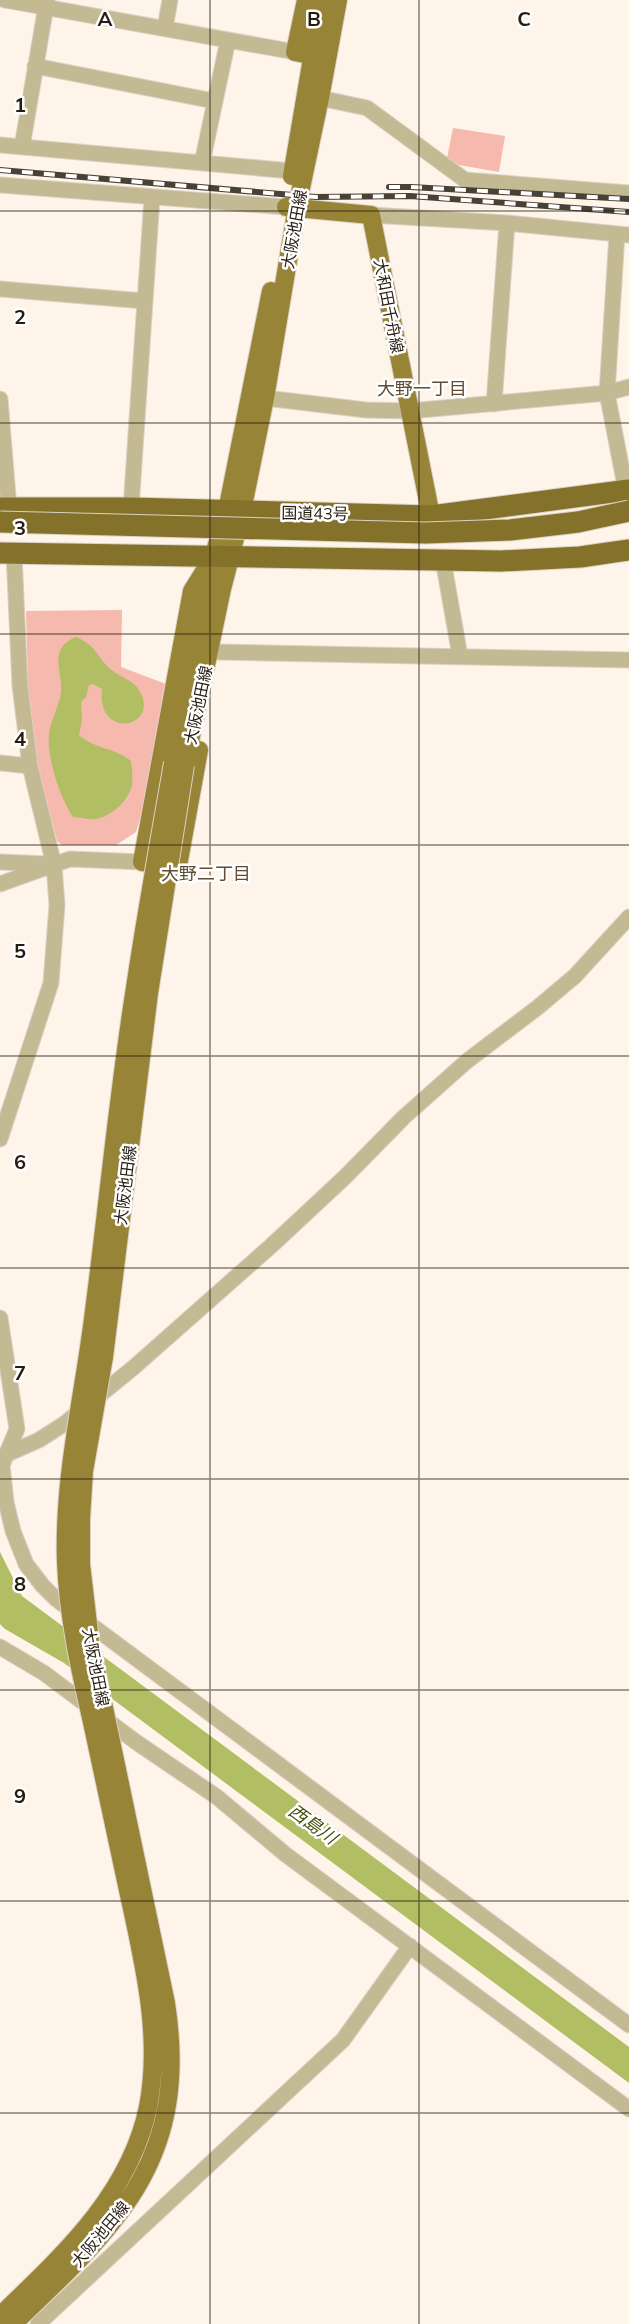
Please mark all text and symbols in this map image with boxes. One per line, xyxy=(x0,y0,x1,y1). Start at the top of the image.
text: A xyxy=(98,6,113,31)
text: B xyxy=(307,6,321,31)
text: C xyxy=(517,6,531,31)
text: 1 xyxy=(14,92,26,117)
street label: 大阪池田線 xyxy=(277,188,311,270)
street label: 大和田千舟線 xyxy=(370,257,408,355)
text: 2 xyxy=(14,304,26,329)
district label: 大野一丁目 xyxy=(377,377,467,400)
street label: 国道43号 xyxy=(281,502,349,524)
text: 3 xyxy=(14,515,26,540)
street label: 大阪池田線 xyxy=(180,664,216,746)
text: 4 xyxy=(14,726,26,751)
district label: 大野二丁目 xyxy=(161,862,251,885)
text: 5 xyxy=(14,938,26,963)
street label: 大阪池田線 xyxy=(110,1144,140,1226)
text: 6 xyxy=(14,1149,26,1174)
text: 7 xyxy=(14,1360,26,1385)
text: 8 xyxy=(14,1571,26,1596)
street label: 大阪池田線 xyxy=(79,1626,113,1708)
text: 9 xyxy=(14,1783,26,1808)
water label: 西島川 xyxy=(284,1799,343,1850)
street label: 大阪池田線 xyxy=(67,2197,133,2271)

